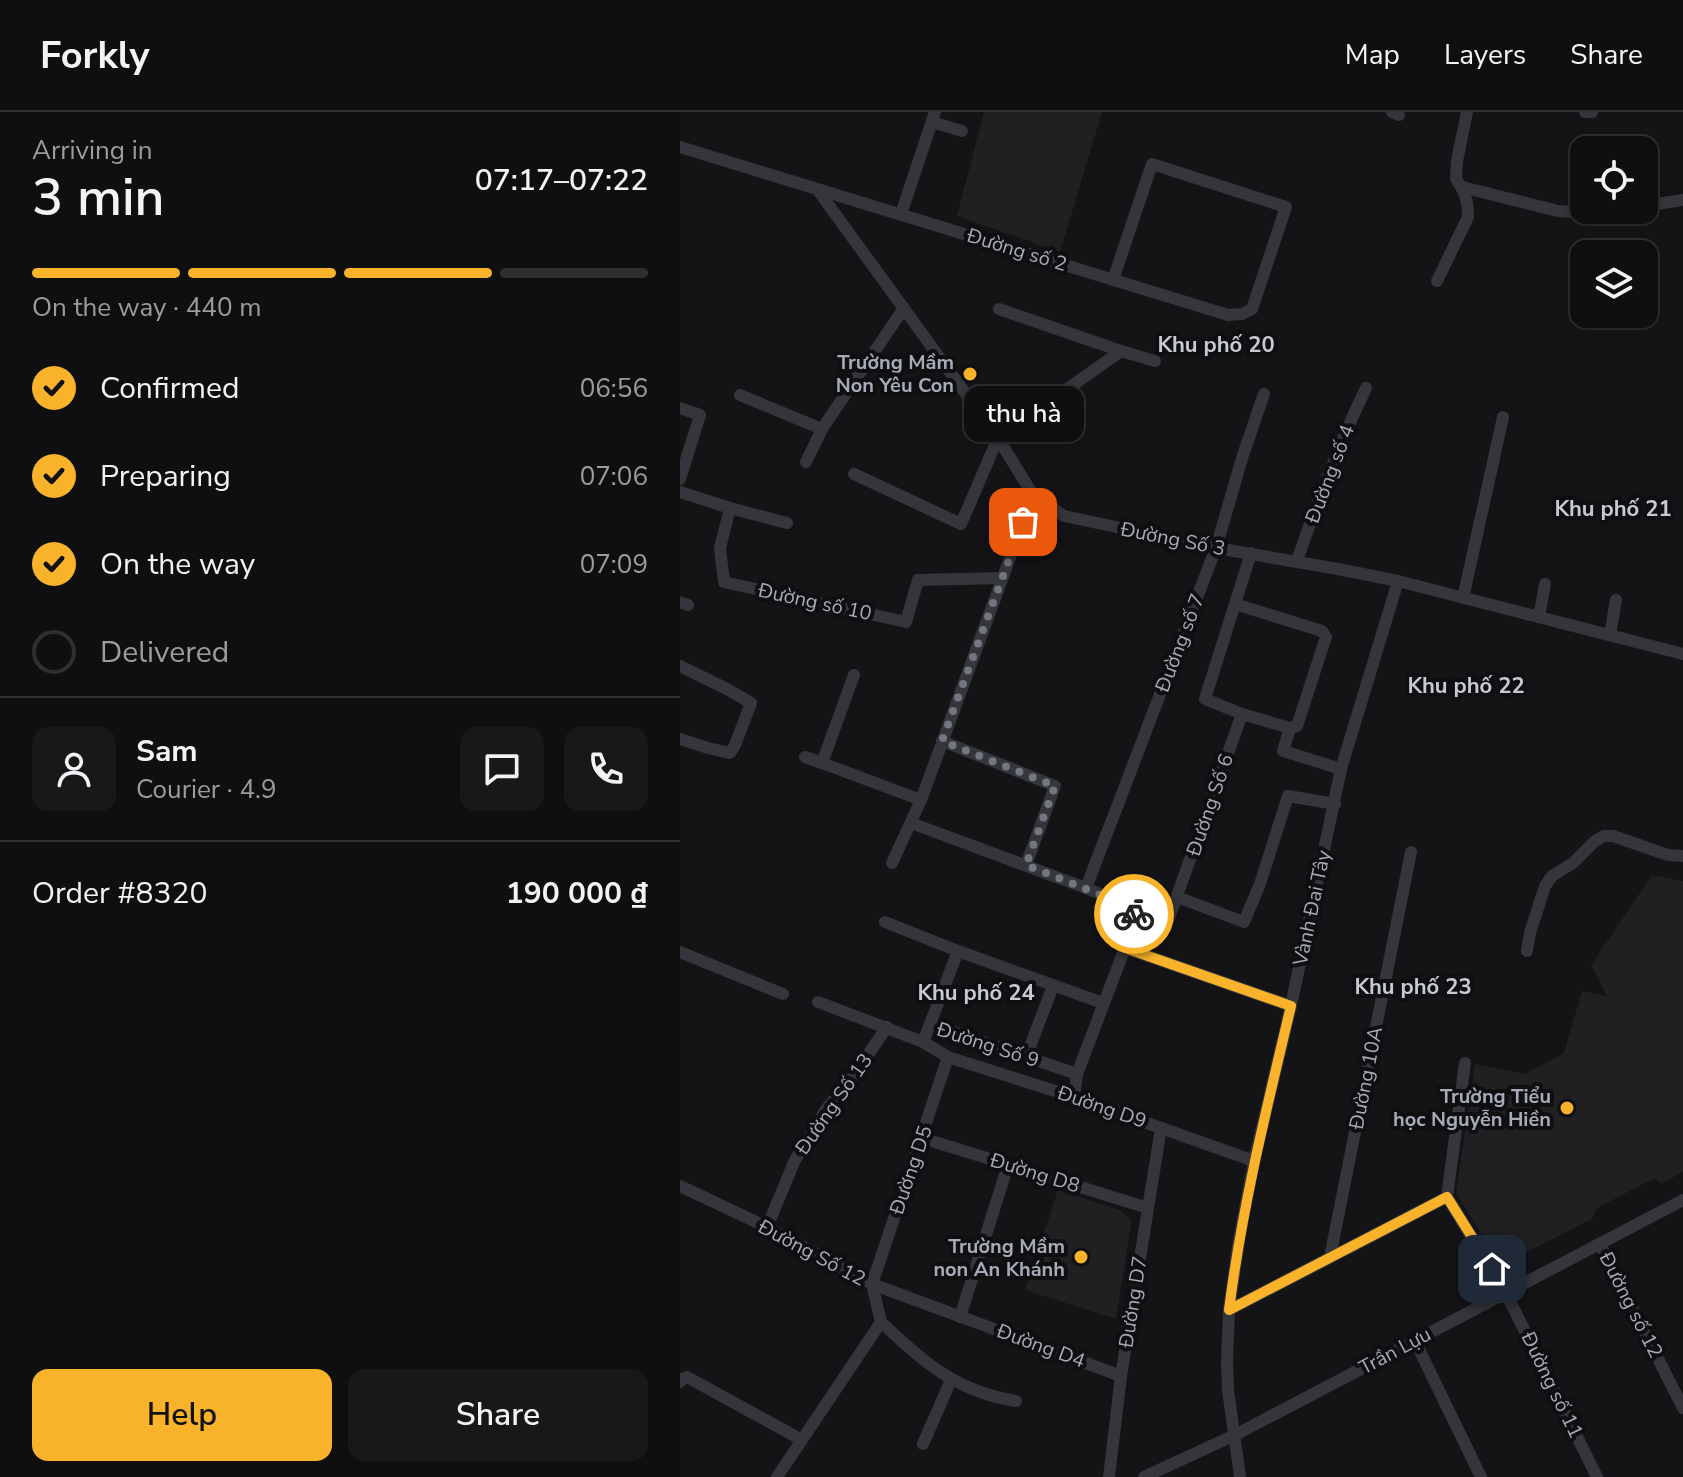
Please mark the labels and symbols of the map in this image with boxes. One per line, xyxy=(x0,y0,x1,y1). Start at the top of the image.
street label: Đường số 2 xyxy=(963,222,1070,278)
district label: Khu phố 20 xyxy=(1157,330,1275,360)
place label: Trường Mầm Non Yêu Con xyxy=(836,349,954,399)
marker: Trường Mầm Non Yêu Con xyxy=(961,365,979,383)
callout: thu hà xyxy=(963,386,1083,442)
street label: Đường số 4 xyxy=(1299,421,1361,528)
pin xyxy=(989,488,1057,556)
district label: Khu phố 21 xyxy=(1554,494,1672,524)
street label: Đường Số 3 xyxy=(1117,515,1228,562)
street label: Đường số 10 xyxy=(755,577,874,627)
street label: Đường số 7 xyxy=(1149,590,1211,697)
district label: Khu phố 22 xyxy=(1407,671,1525,701)
street label: Đường Số 6 xyxy=(1180,751,1240,860)
street label: Vành Đai Tây xyxy=(1286,847,1338,969)
courier xyxy=(1094,874,1174,954)
district label: Khu phố 23 xyxy=(1354,972,1472,1002)
district label: Khu phố 24 xyxy=(917,978,1035,1008)
street label: Đường Số 9 xyxy=(932,1015,1043,1074)
street label: Đường 10A xyxy=(1343,1024,1389,1133)
street label: Đường Số 13 xyxy=(789,1048,879,1161)
street label: Đường D9 xyxy=(1053,1079,1150,1135)
place label: Trường Tiểu học Nguyễn Hiền xyxy=(1393,1083,1551,1133)
marker: Trường Tiểu học Nguyễn Hiền xyxy=(1558,1099,1576,1117)
street label: Đường D5 xyxy=(883,1122,939,1219)
street label: Đường D8 xyxy=(986,1146,1083,1199)
street label: Đường Số 12 xyxy=(753,1213,870,1293)
place label: Trường Mầm non An Khánh xyxy=(933,1233,1065,1283)
pin xyxy=(1458,1235,1526,1303)
street label: Đường số 12 xyxy=(1592,1247,1669,1362)
marker: Trường Mầm non An Khánh xyxy=(1072,1248,1090,1266)
street label: Đường D7 xyxy=(1112,1254,1154,1351)
street label: Đường D4 xyxy=(992,1317,1089,1374)
street label: Trần Lựu xyxy=(1354,1321,1436,1381)
street label: Đường số 11 xyxy=(1514,1326,1589,1443)

